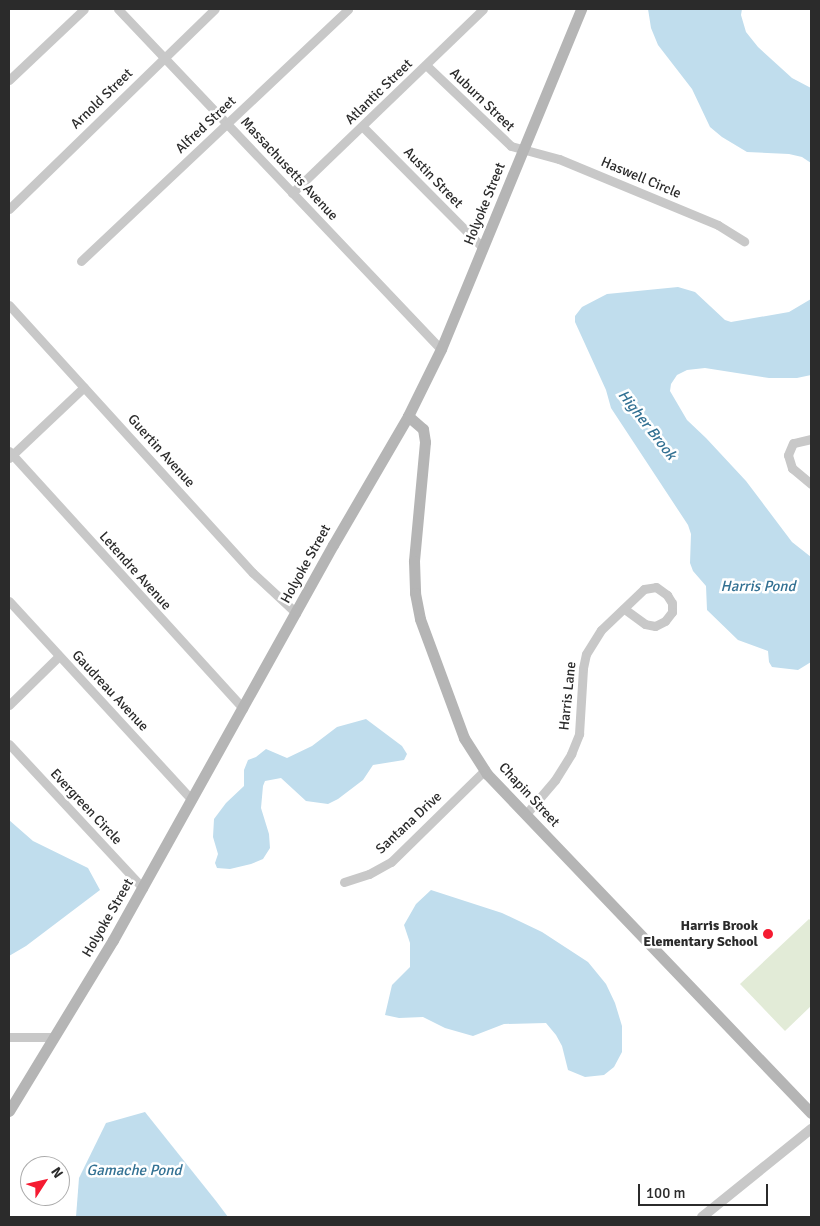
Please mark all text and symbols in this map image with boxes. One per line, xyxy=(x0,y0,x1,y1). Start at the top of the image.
street label: Atlantic Street xyxy=(342,56,416,128)
street label: Arnold Street xyxy=(68,65,136,133)
street label: Auburn Street xyxy=(446,65,518,135)
street label: Alfred Street xyxy=(172,93,240,157)
street label: Massachusetts Avenue xyxy=(237,114,341,224)
street label: Austin Street xyxy=(400,144,466,212)
street label: Haswell Circle xyxy=(598,154,684,202)
street label: Holyoke Street xyxy=(461,160,509,248)
water label: Higher Brook xyxy=(614,386,680,464)
street label: Guertin Avenue xyxy=(124,411,198,491)
street label: Holyoke Street xyxy=(277,522,335,606)
street label: Letendre Avenue xyxy=(95,528,175,614)
water label: Harris Pond xyxy=(721,578,795,596)
street label: Gaudreau Avenue xyxy=(68,647,152,735)
street label: Harris Lane xyxy=(556,661,580,731)
street label: Chapin Street xyxy=(495,759,563,831)
street label: Evergreen Circle xyxy=(47,766,125,848)
street label: Santana Drive xyxy=(373,788,445,858)
street label: Holyoke Street xyxy=(79,876,137,960)
place label: Harris Brook Elementary School xyxy=(643,918,758,950)
marker: Harris Brook Elementary School xyxy=(762,928,774,940)
north arrow xyxy=(20,1156,70,1206)
water label: Gamache Pond xyxy=(87,1162,181,1180)
text: N xyxy=(47,1164,67,1182)
scale bar xyxy=(640,1174,770,1206)
text: 100 m xyxy=(646,1184,686,1202)

